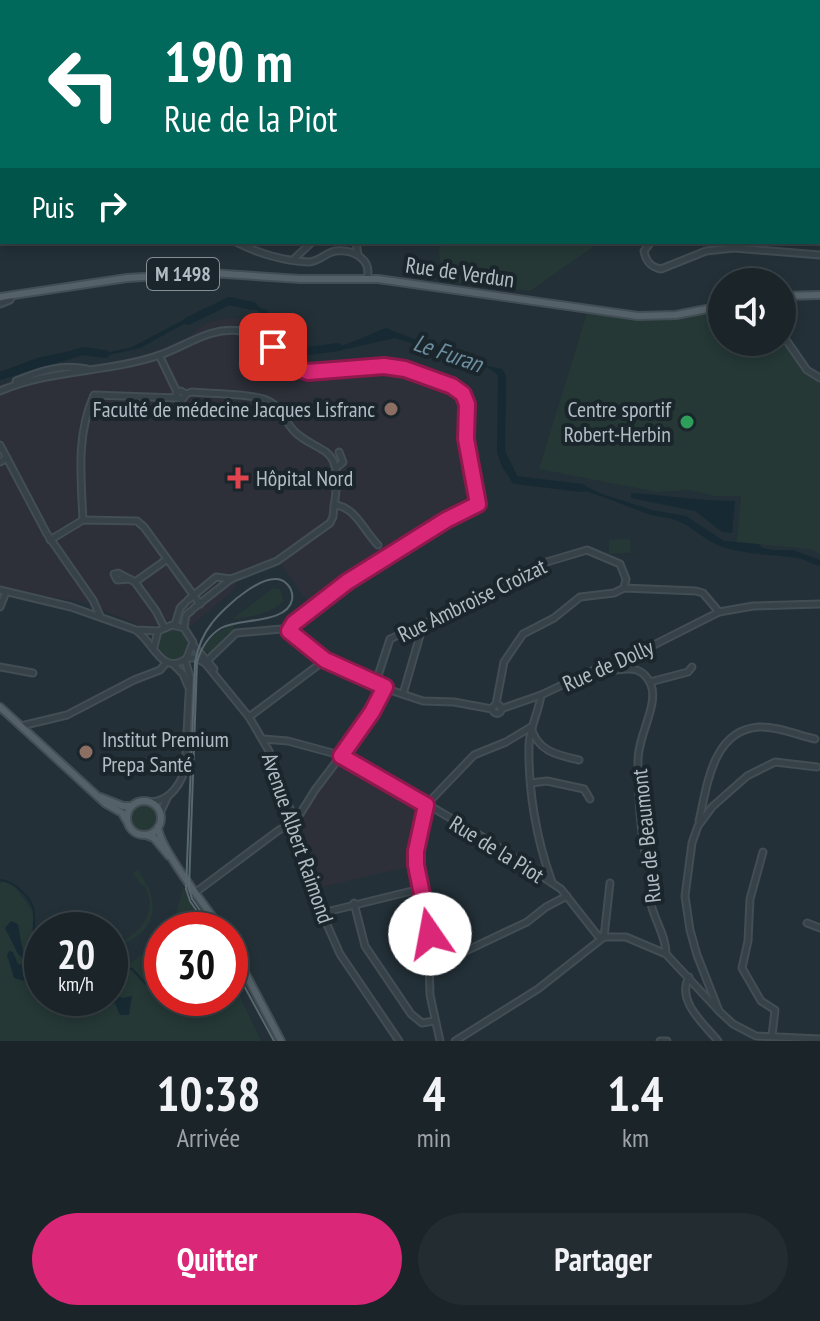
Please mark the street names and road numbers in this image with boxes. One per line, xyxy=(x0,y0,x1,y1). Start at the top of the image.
street label: Rue de Verdun xyxy=(404,251,516,293)
road number: M 1498 xyxy=(147,258,219,290)
street label: Rue Ambroise Croizat xyxy=(393,552,551,648)
street label: Rue de Dolly xyxy=(558,632,659,697)
street label: Avenue Albert Raimond xyxy=(256,749,340,927)
street label: Rue de Beaumont xyxy=(625,768,667,904)
street label: Rue de la Piot xyxy=(445,809,549,889)

